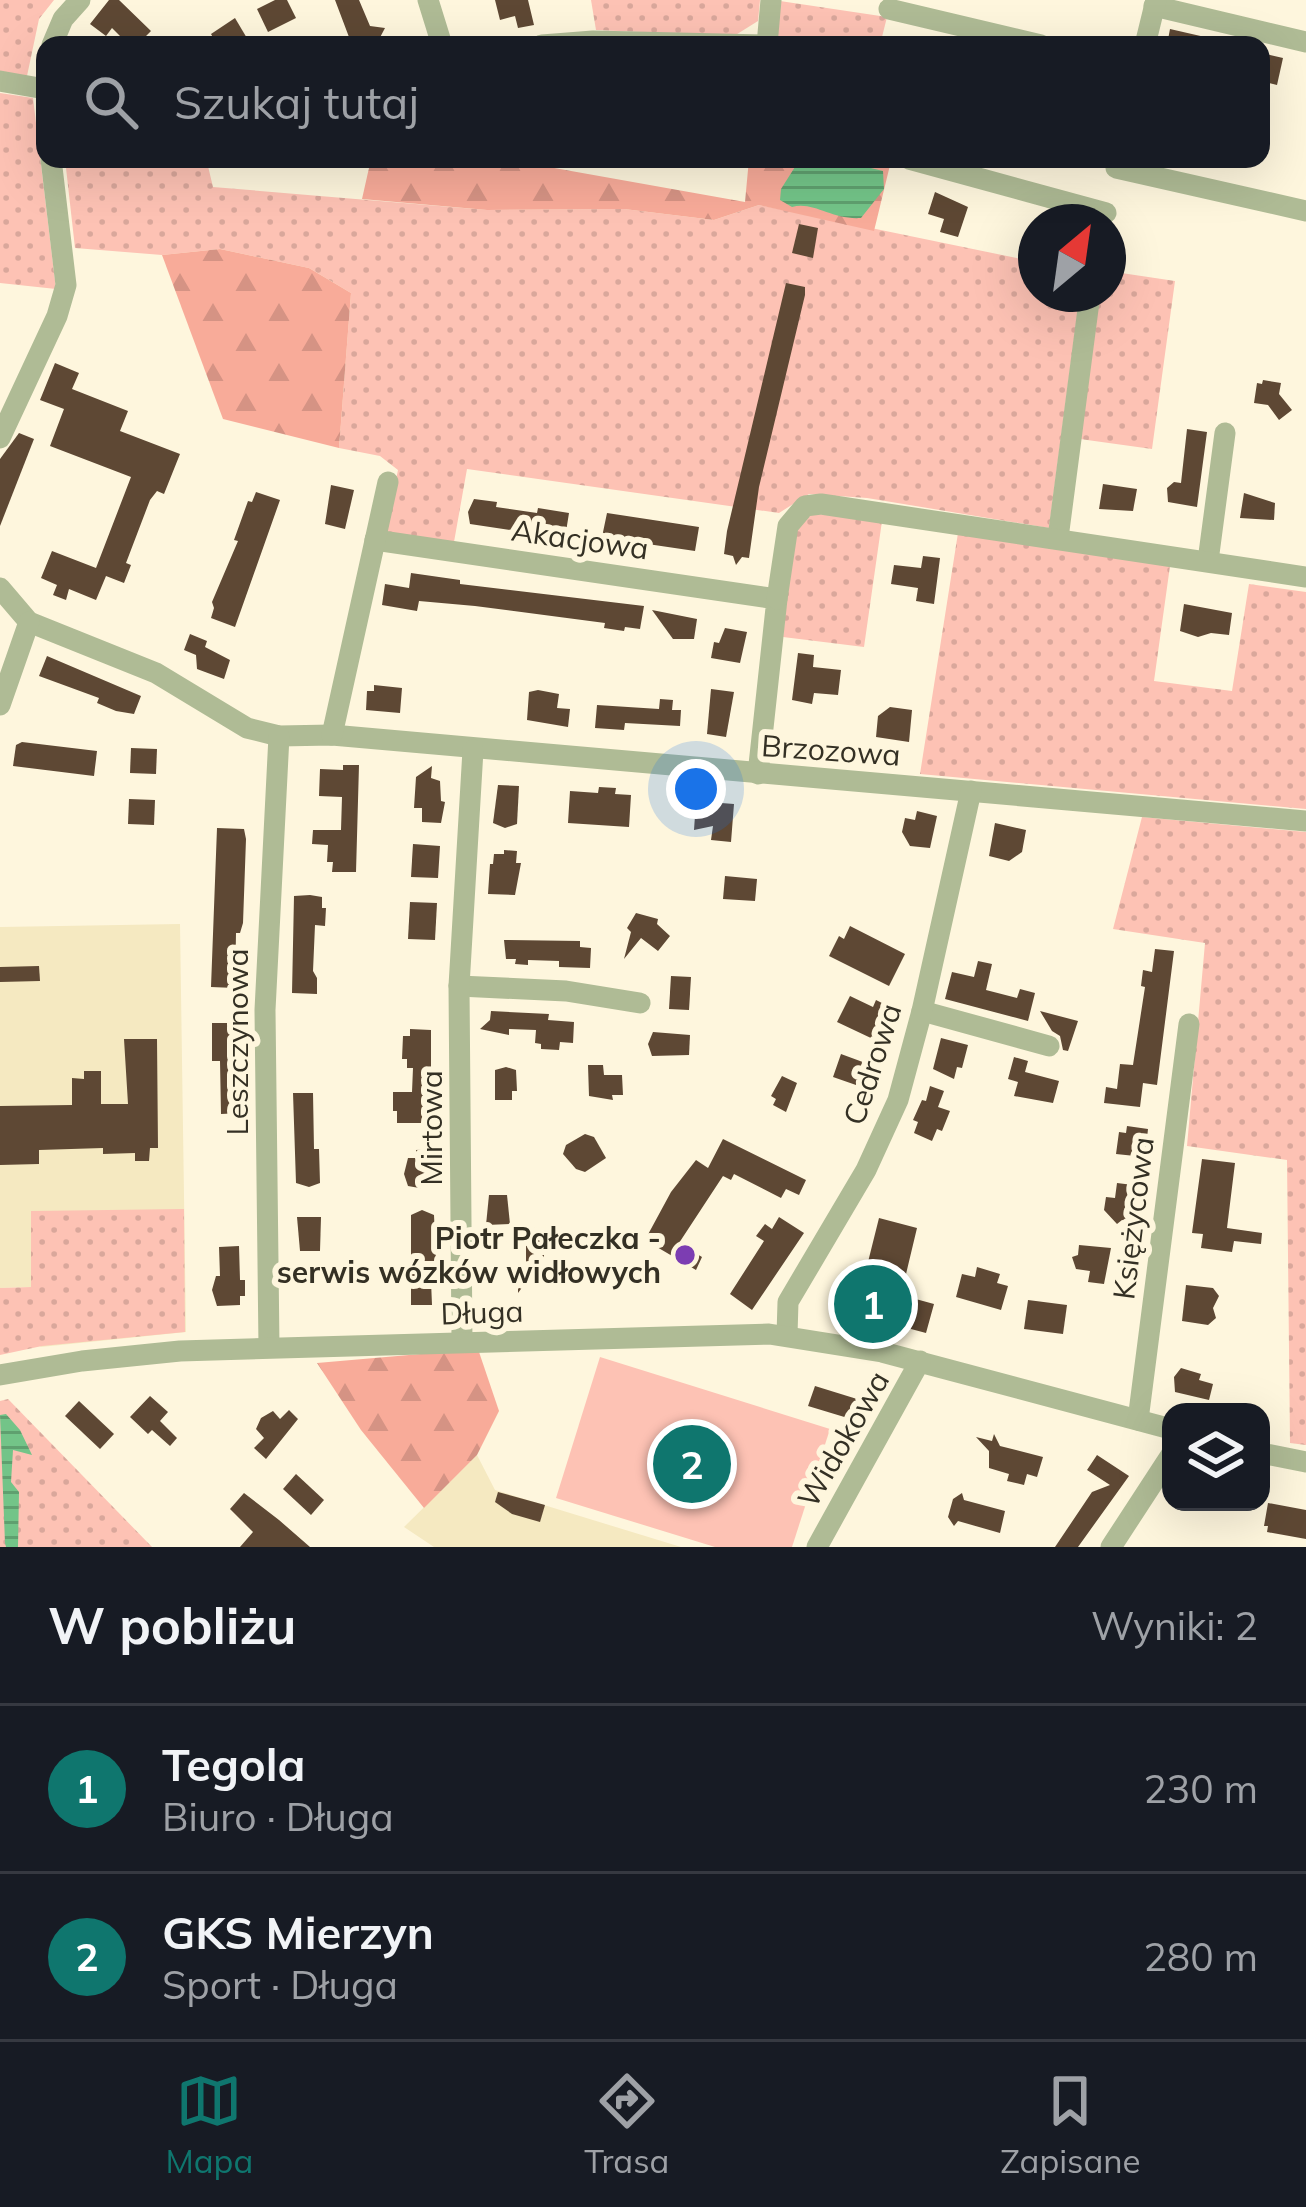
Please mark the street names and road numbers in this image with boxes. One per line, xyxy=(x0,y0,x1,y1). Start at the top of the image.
street label: Akacjowa xyxy=(509,511,651,567)
street label: Brzozowa xyxy=(760,726,902,774)
street label: Leszczynowa xyxy=(218,949,256,1135)
street label: Cedrowa xyxy=(835,999,909,1129)
street label: Mirtowa xyxy=(412,1070,450,1186)
street label: Księżycowa xyxy=(1104,1135,1162,1301)
street label: Długa xyxy=(440,1292,524,1332)
street label: Widokowa xyxy=(789,1364,897,1514)

